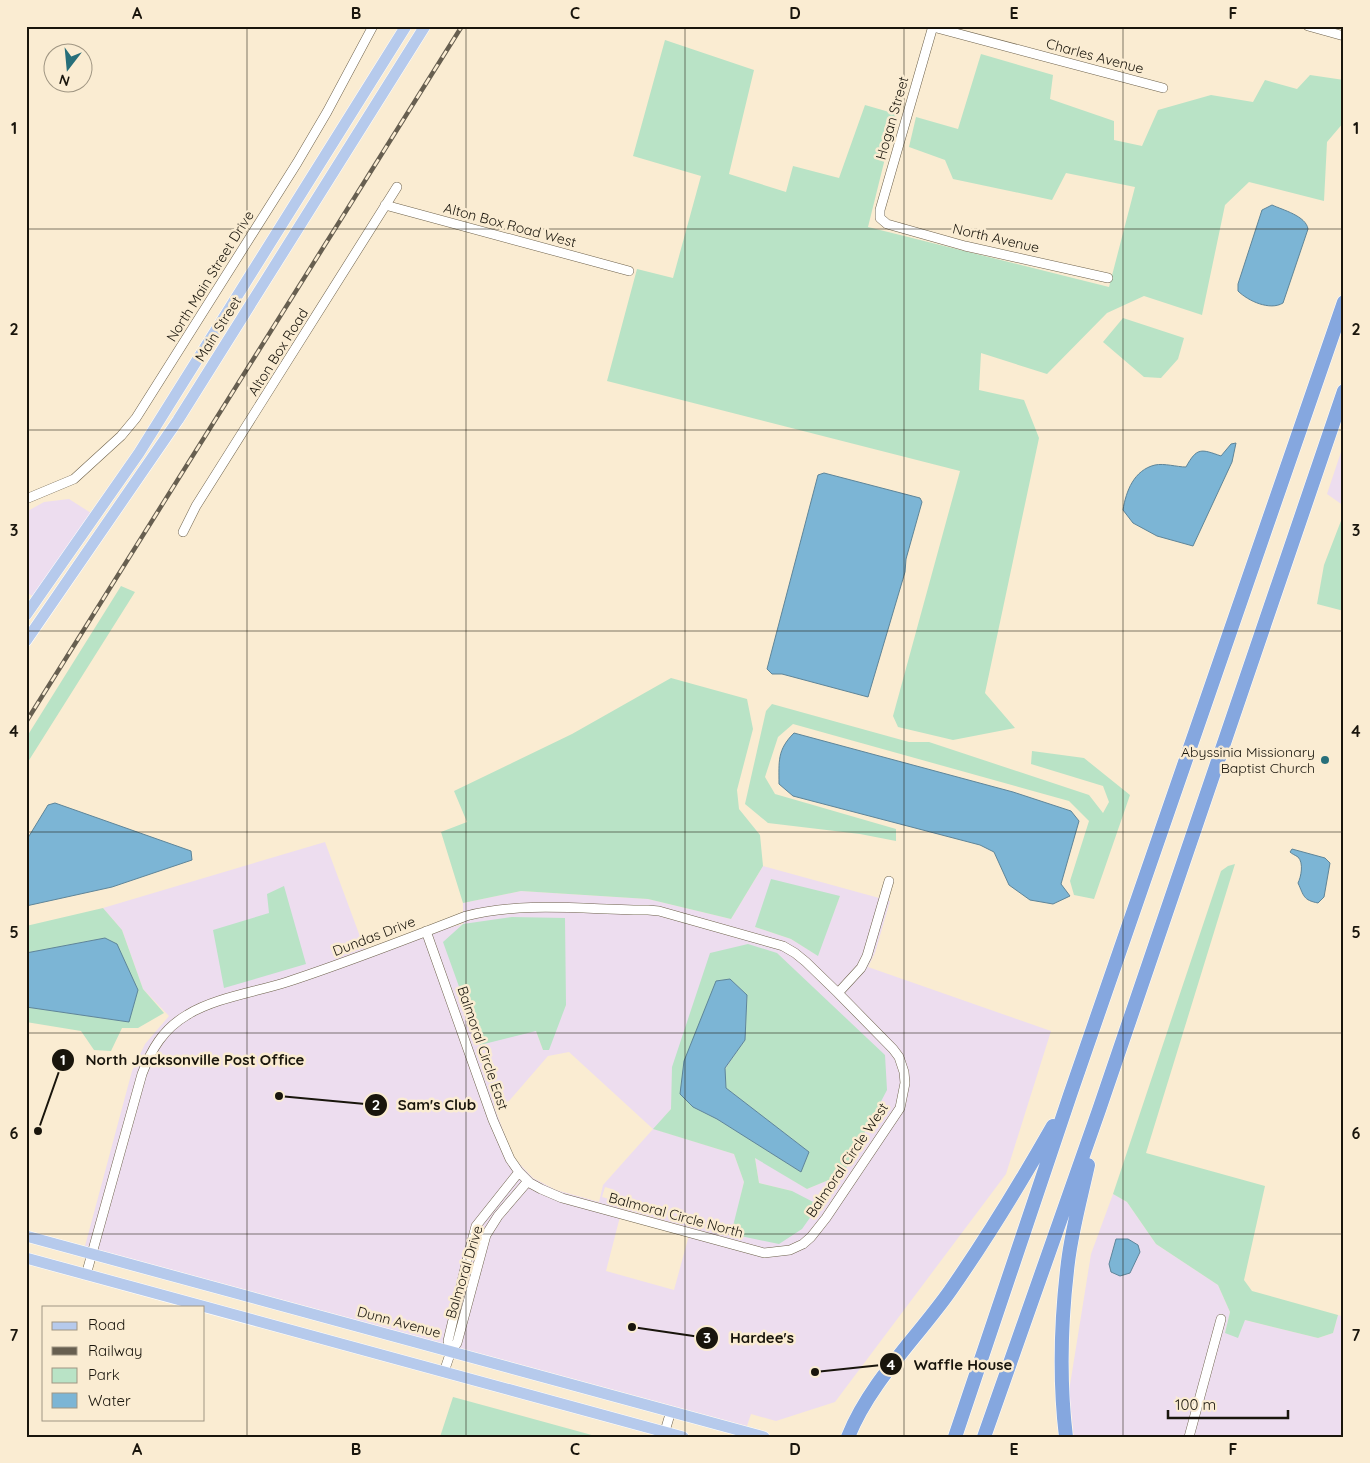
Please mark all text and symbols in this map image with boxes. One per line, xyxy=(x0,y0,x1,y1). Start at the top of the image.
text: A xyxy=(132,3,143,23)
text: B xyxy=(351,3,361,23)
text: C xyxy=(570,3,580,23)
text: D xyxy=(789,3,801,23)
text: E xyxy=(1009,3,1019,23)
text: F xyxy=(1229,3,1238,23)
street label: Charles Avenue xyxy=(1044,34,1146,78)
north arrow xyxy=(42,42,92,92)
text: N xyxy=(57,70,72,91)
street label: Hogan Street xyxy=(872,74,913,162)
text: 1 xyxy=(11,118,17,138)
text: 1 xyxy=(1353,118,1359,138)
street label: Alton Box Road West xyxy=(442,199,578,251)
street label: North Main Street Drive xyxy=(163,207,257,345)
street label: North Avenue xyxy=(951,219,1041,257)
street label: Main Street xyxy=(191,293,245,365)
street label: Alton Box Road xyxy=(244,305,312,399)
text: 2 xyxy=(9,319,19,339)
text: 2 xyxy=(1351,319,1361,339)
text: 3 xyxy=(10,520,18,540)
text: 3 xyxy=(1352,520,1360,540)
text: 4 xyxy=(9,721,19,741)
text: 4 xyxy=(1351,721,1361,741)
place label: Abyssinia Missionary Baptist Church xyxy=(1181,743,1315,777)
marker: Abyssinia Missionary Baptist Church xyxy=(1319,754,1331,766)
street label: Dundas Drive xyxy=(330,912,418,960)
text: 5 xyxy=(9,922,19,942)
text: 5 xyxy=(1351,922,1361,942)
street label: Balmoral Circle East xyxy=(453,984,513,1113)
callout: North Jacksonville Post Office xyxy=(50,1045,314,1075)
text: 1 xyxy=(60,1050,66,1069)
text: North Jacksonville Post Office xyxy=(86,1050,305,1069)
callout: Sam's Club xyxy=(363,1090,486,1120)
text: 2 xyxy=(372,1095,380,1114)
text: Sam's Club xyxy=(398,1095,476,1114)
street label: Balmoral Circle West xyxy=(802,1099,892,1221)
text: 6 xyxy=(10,1123,19,1143)
text: 6 xyxy=(1352,1123,1361,1143)
street label: Balmoral Circle North xyxy=(607,1188,745,1242)
street label: Balmoral Drive xyxy=(441,1223,487,1321)
street label: Dunn Avenue xyxy=(355,1302,443,1342)
legend xyxy=(42,1306,205,1420)
text: Road xyxy=(88,1315,125,1334)
callout: Hardee's xyxy=(695,1323,804,1353)
text: 7 xyxy=(10,1325,19,1345)
text: 7 xyxy=(1352,1325,1361,1345)
text: 3 xyxy=(703,1328,711,1347)
text: Hardee's xyxy=(730,1328,794,1347)
text: Railway xyxy=(88,1341,143,1360)
callout: Waffle House xyxy=(879,1349,1023,1379)
text: 4 xyxy=(887,1355,896,1374)
text: Waffle House xyxy=(914,1355,1012,1374)
text: Park xyxy=(88,1365,120,1384)
scale bar xyxy=(1168,1388,1288,1420)
text: Water xyxy=(88,1391,131,1410)
text: 100 m xyxy=(1175,1395,1216,1414)
text: A xyxy=(132,1439,143,1459)
text: B xyxy=(351,1439,361,1459)
text: C xyxy=(570,1439,580,1459)
text: D xyxy=(789,1439,801,1459)
text: E xyxy=(1009,1439,1019,1459)
text: F xyxy=(1229,1439,1238,1459)

